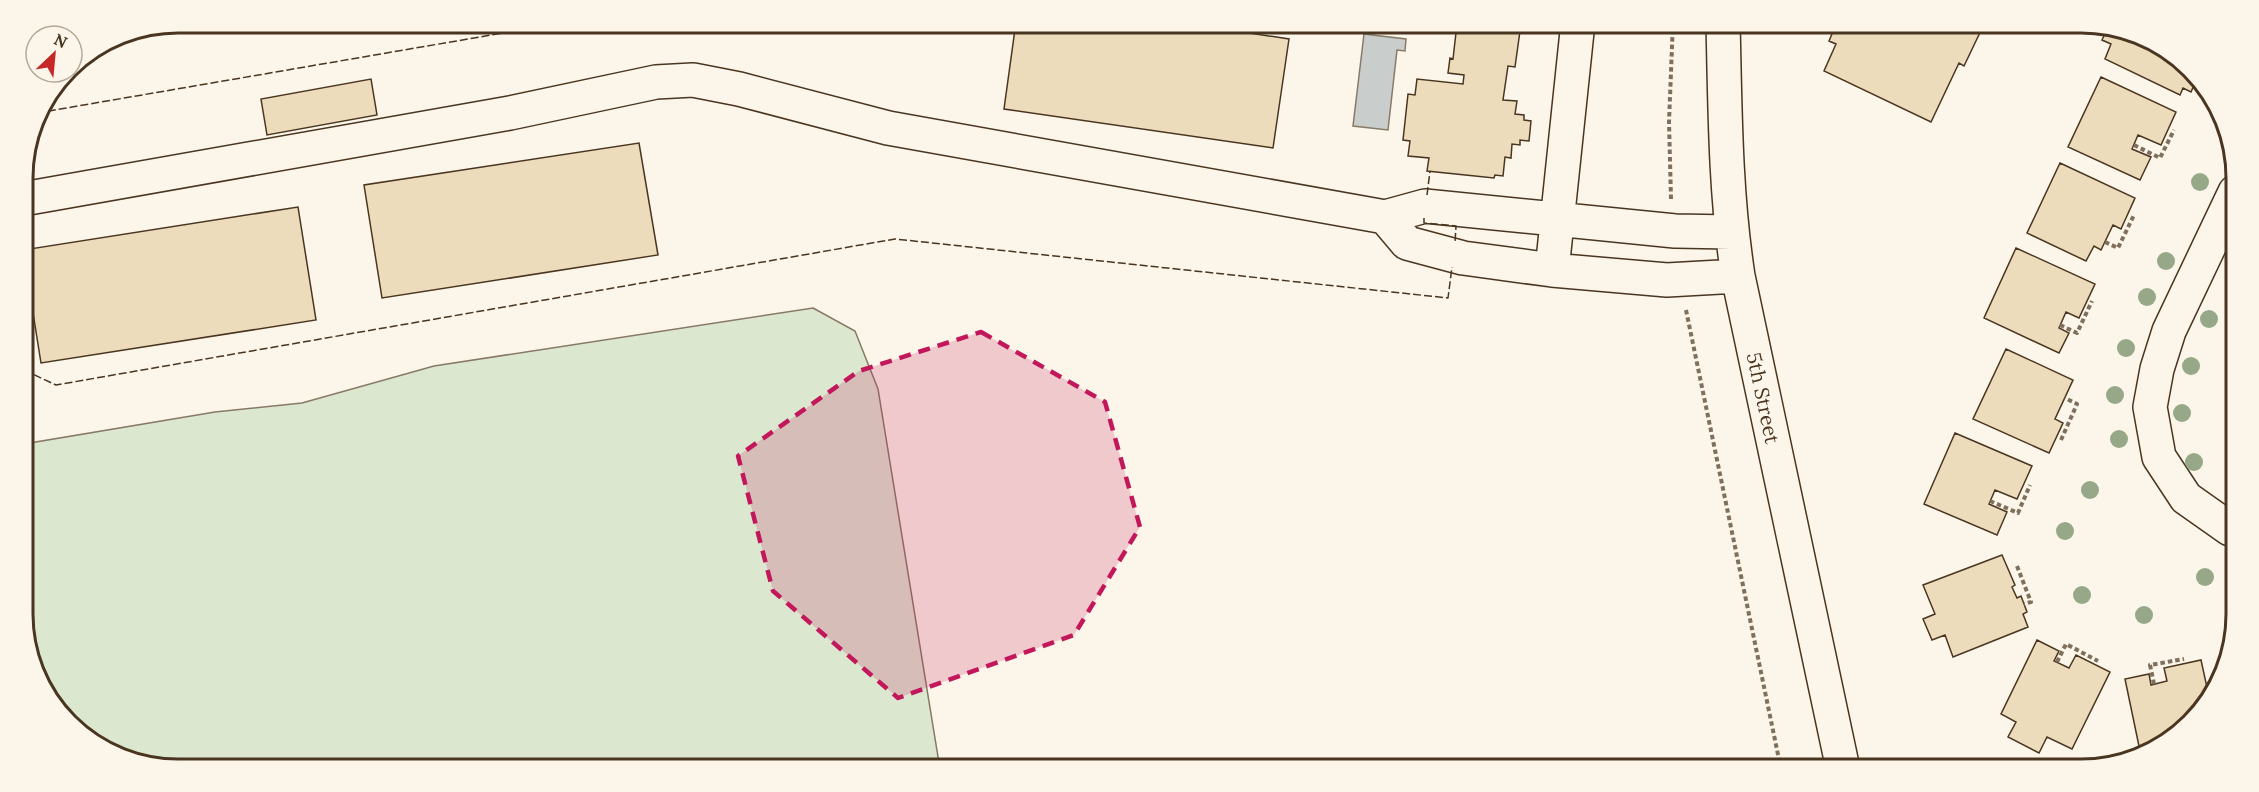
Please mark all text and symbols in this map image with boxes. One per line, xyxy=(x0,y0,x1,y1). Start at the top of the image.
north arrow xyxy=(24,24,84,84)
text: N xyxy=(51,29,71,52)
street label: 5th Street xyxy=(1742,350,1785,446)

